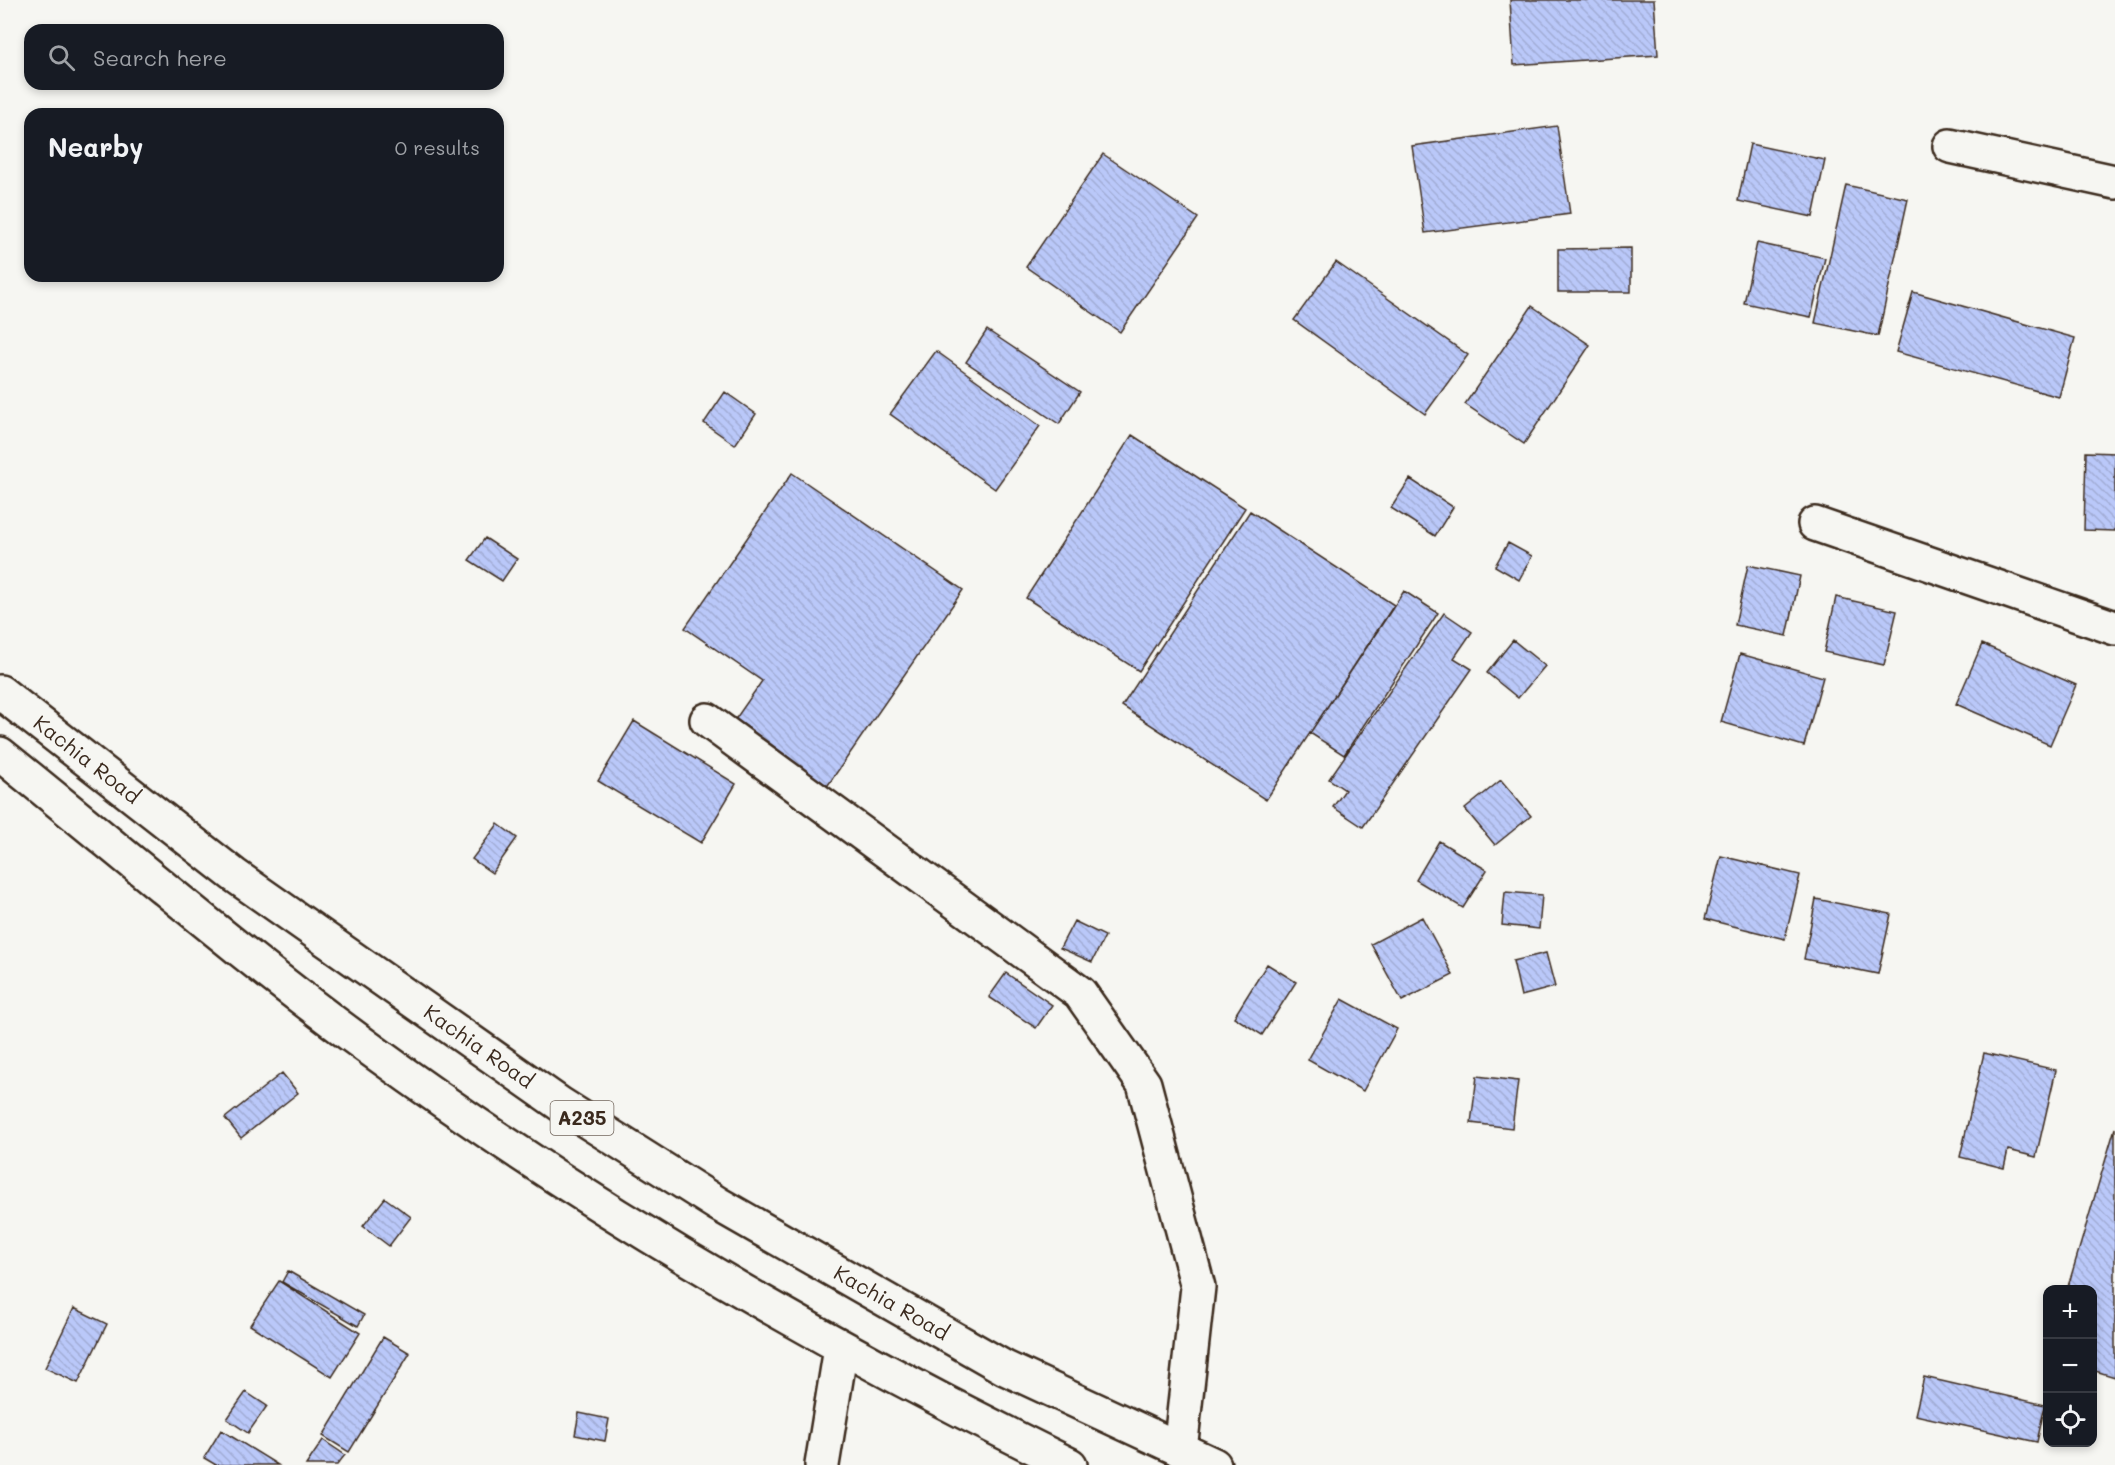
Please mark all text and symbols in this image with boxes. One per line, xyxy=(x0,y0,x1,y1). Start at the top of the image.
search box xyxy=(24,24,504,90)
icon: search xyxy=(45,41,78,74)
text: Search here xyxy=(93,43,227,72)
text: Nearby xyxy=(48,130,143,164)
text: 0 results xyxy=(395,134,480,160)
street label: Kachia Road xyxy=(29,708,147,809)
street label: Kachia Road xyxy=(419,998,540,1094)
road number: A235 xyxy=(550,1101,614,1135)
street label: Kachia Road xyxy=(829,1258,955,1345)
map controls xyxy=(2043,1285,2097,1447)
button: + xyxy=(2043,1285,2097,1339)
button: − xyxy=(2043,1339,2097,1393)
button: locate xyxy=(2043,1393,2097,1447)

